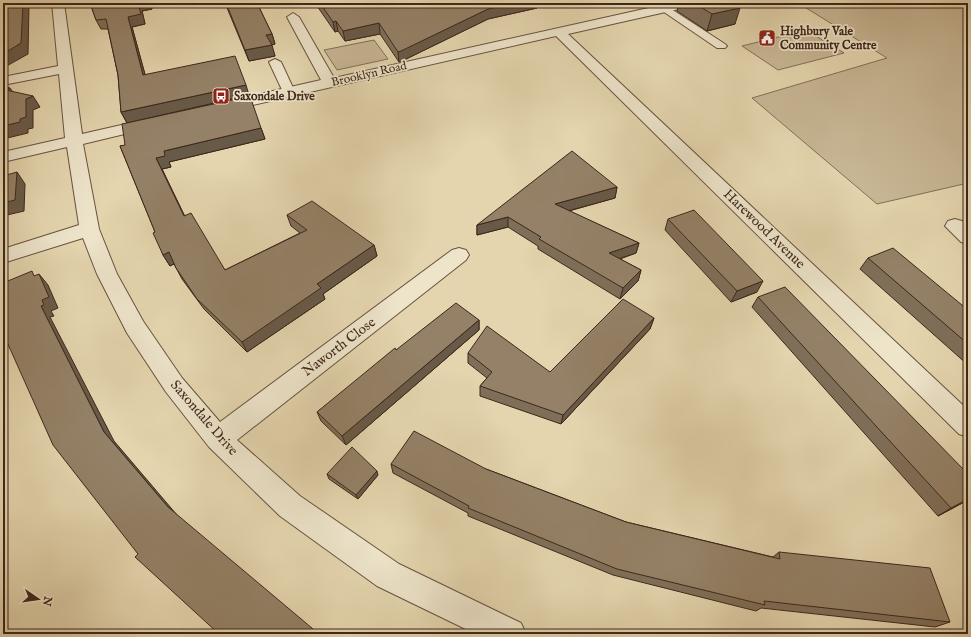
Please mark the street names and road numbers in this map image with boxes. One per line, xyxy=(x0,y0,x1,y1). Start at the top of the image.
street label: Brooklyn Road xyxy=(330,58,409,90)
street label: Harewood Avenue xyxy=(719,185,809,273)
street label: Naworth Close xyxy=(299,313,380,380)
street label: Saxondale Drive xyxy=(166,377,242,460)

